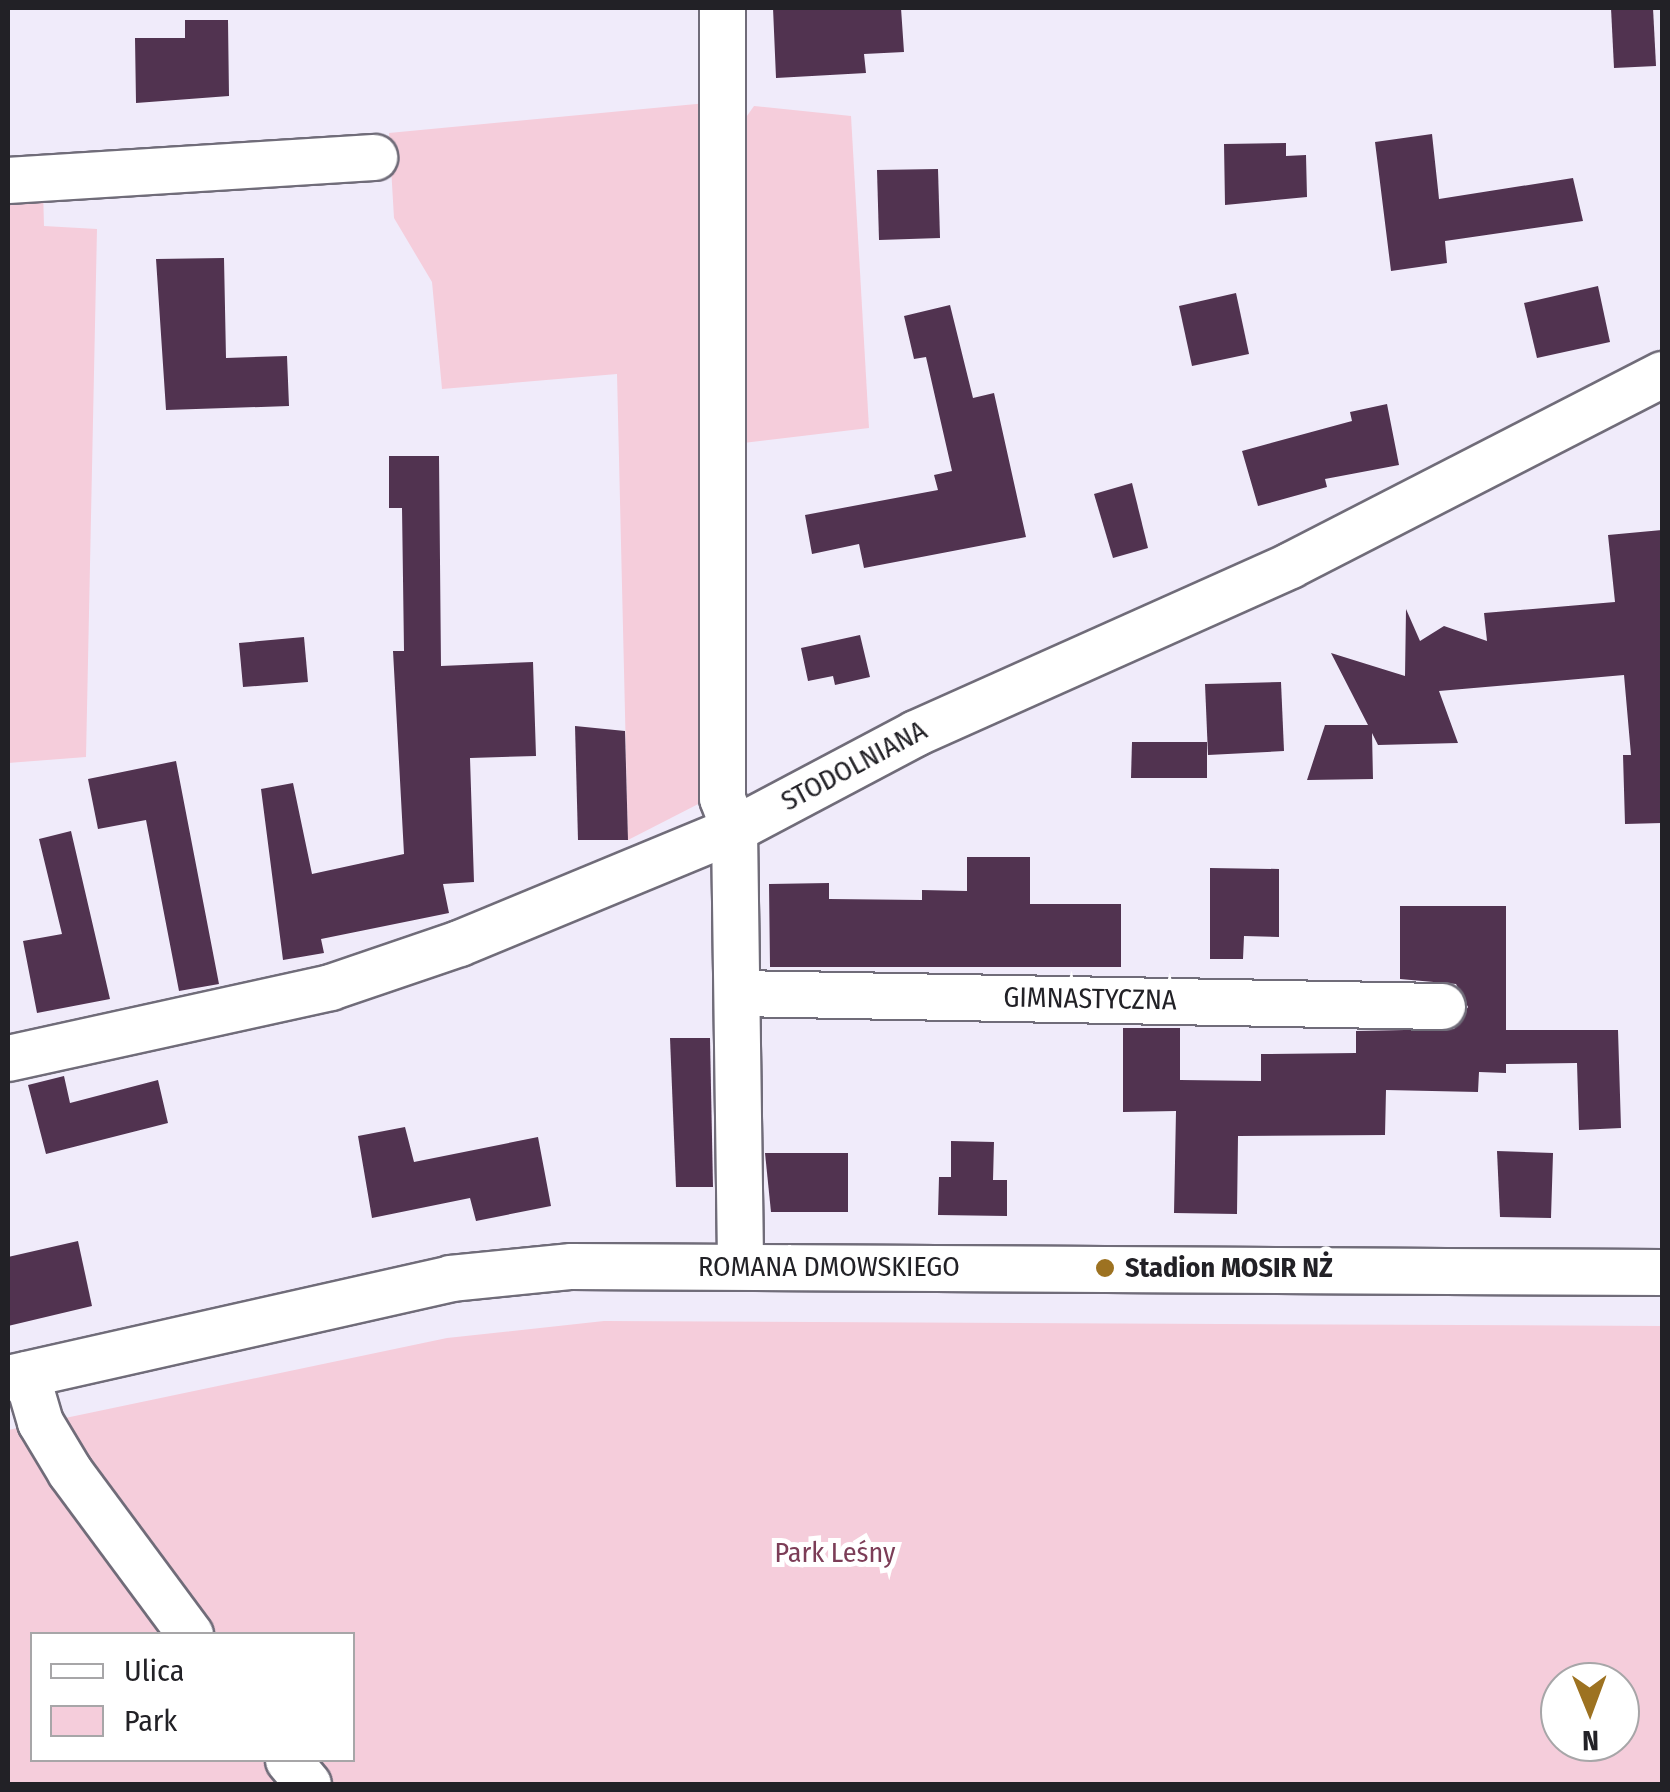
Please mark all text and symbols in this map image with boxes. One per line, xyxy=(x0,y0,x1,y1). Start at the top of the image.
street label: STODOLNIANA xyxy=(776,714,932,818)
street label: GIMNASTYCZNA xyxy=(1003,981,1177,1017)
street label: ROMANA DMOWSKIEGO xyxy=(698,1250,960,1284)
place label: Stadion MOSIR NŻ xyxy=(1125,1251,1333,1285)
marker: Stadion MOSIR NŻ xyxy=(1094,1257,1116,1279)
park label: Park Leśny xyxy=(775,1536,895,1570)
legend xyxy=(30,1632,355,1762)
text: Ulica xyxy=(124,1653,184,1689)
north arrow xyxy=(1540,1662,1640,1762)
text: Park xyxy=(124,1703,177,1739)
text: N xyxy=(1582,1724,1599,1757)

